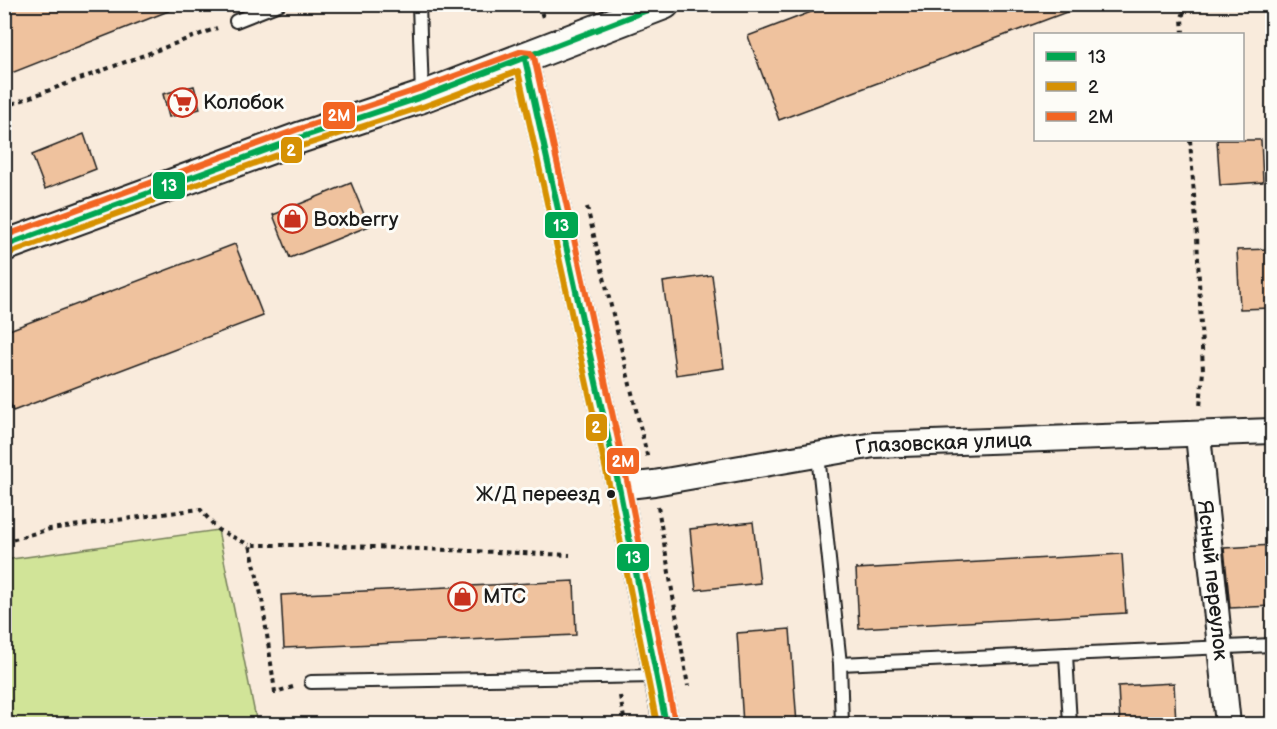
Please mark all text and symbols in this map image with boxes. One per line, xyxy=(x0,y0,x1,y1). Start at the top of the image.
legend xyxy=(1034,33,1244,141)
text: 13 xyxy=(1088,47,1106,68)
text: 2 xyxy=(1088,77,1099,98)
supermarket icon: Колобок xyxy=(166,86,198,118)
place label: Колобок xyxy=(203,90,284,115)
line badge: 2М xyxy=(322,101,356,130)
text: 2М xyxy=(327,107,351,126)
text: 2М xyxy=(1088,107,1114,128)
line badge: 2 xyxy=(280,136,303,164)
text: 2 xyxy=(286,142,296,161)
line badge: 13 xyxy=(152,171,186,200)
text: 13 xyxy=(161,177,177,196)
shop icon: Boxberry xyxy=(276,203,308,235)
place label: Boxberry xyxy=(313,207,399,232)
line badge: 13 xyxy=(544,211,579,239)
text: 13 xyxy=(553,217,569,236)
line badge: 2 xyxy=(585,413,608,442)
text: 2 xyxy=(591,419,601,438)
street label: Глазовская улица xyxy=(853,427,1033,461)
line badge: 2М xyxy=(606,447,640,475)
text: 2М xyxy=(611,453,635,472)
place label: Ж/Д переезд xyxy=(476,483,600,507)
marker: Ж/Д переезд xyxy=(605,488,617,500)
street label: Ясный переулок xyxy=(1192,499,1233,662)
line badge: 13 xyxy=(616,543,650,572)
text: 13 xyxy=(625,549,641,568)
shop icon: МТС xyxy=(446,580,478,612)
place label: МТС xyxy=(483,584,526,609)

